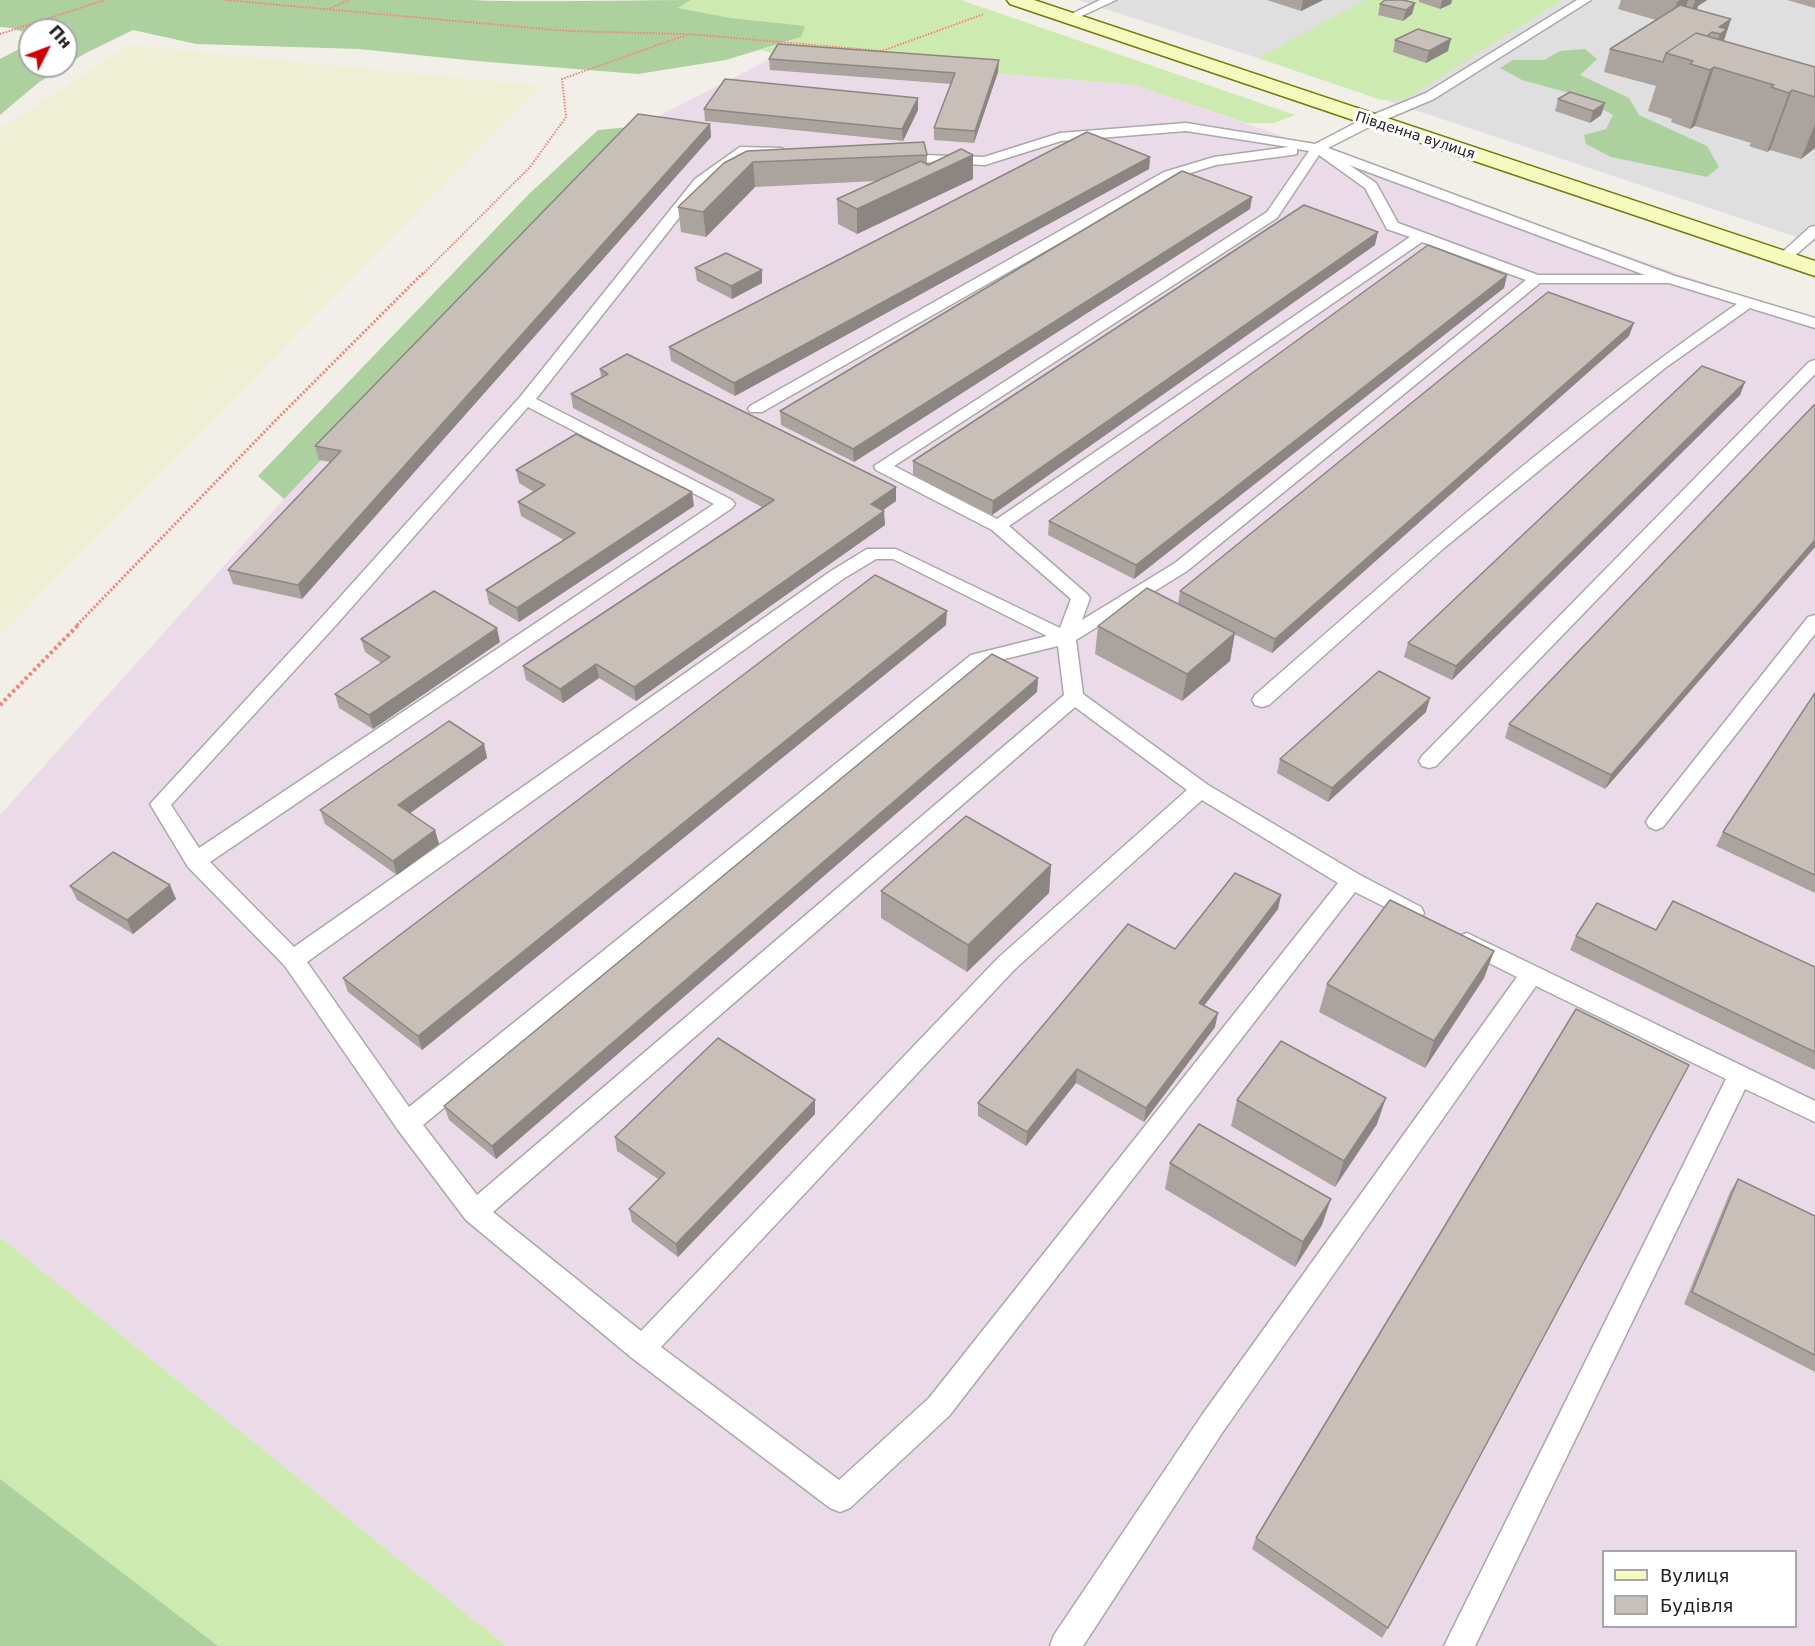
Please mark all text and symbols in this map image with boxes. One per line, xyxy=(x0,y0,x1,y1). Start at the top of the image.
north arrow xyxy=(18,18,78,78)
text: Пн xyxy=(45,22,75,52)
street label: Південна вулиця xyxy=(1353,109,1477,163)
legend xyxy=(1602,1550,1797,1628)
text: Вулиця xyxy=(1660,1565,1729,1586)
text: Будівля xyxy=(1660,1595,1733,1616)

